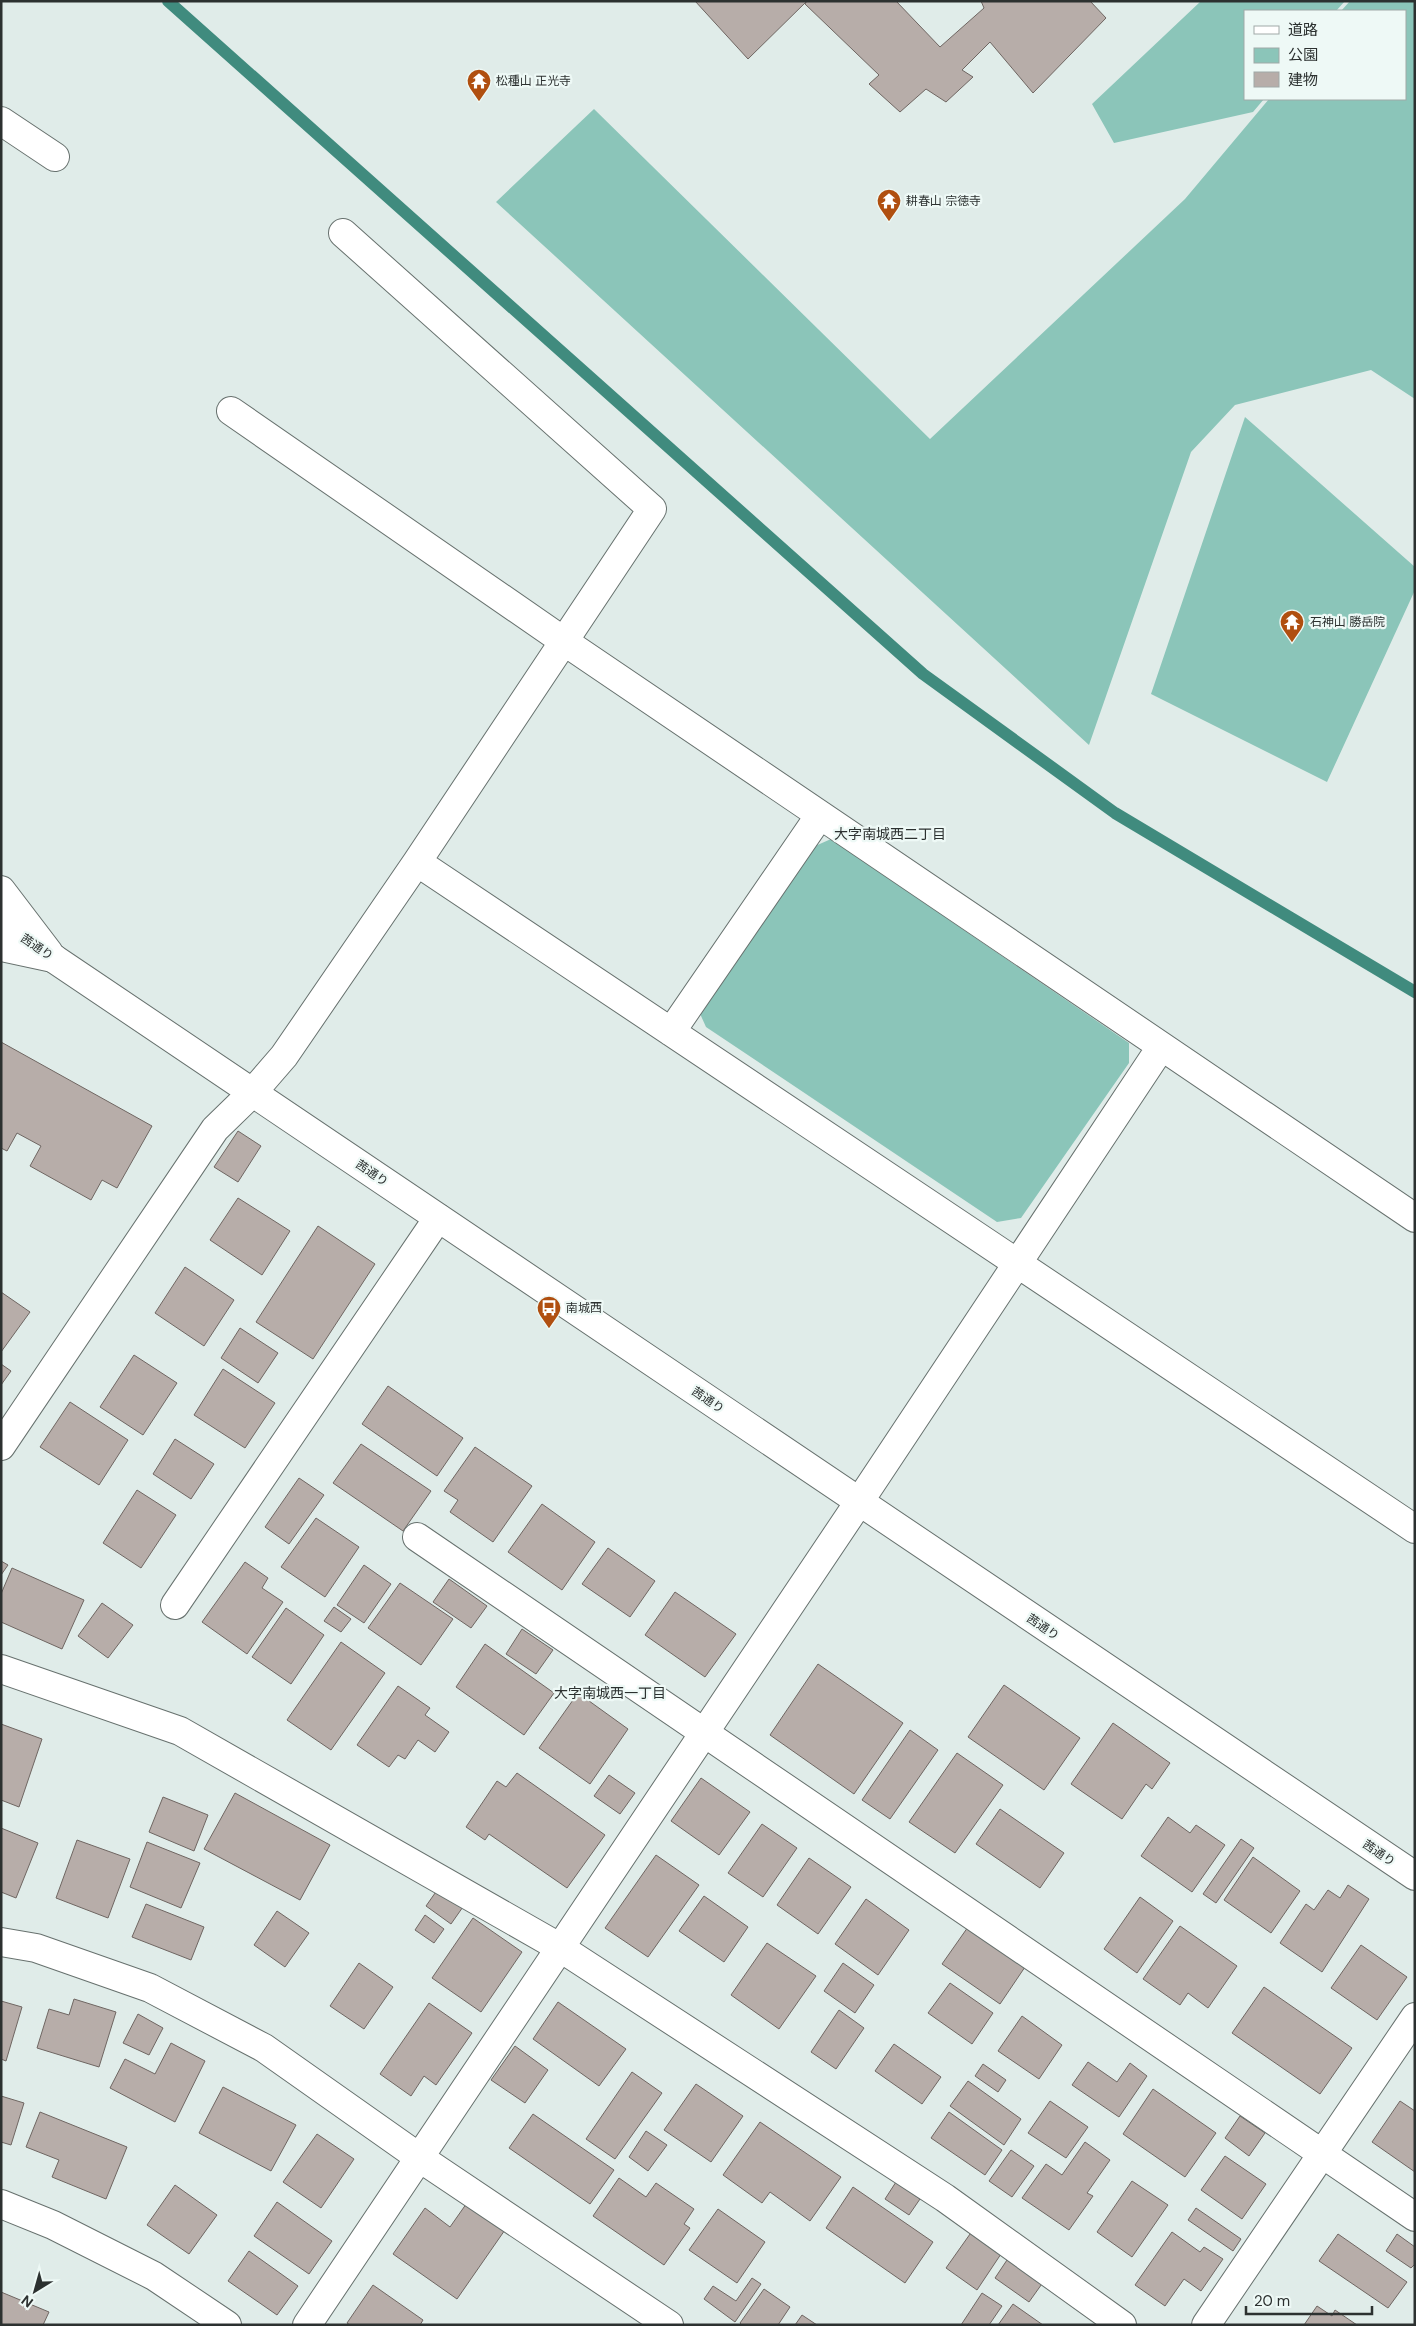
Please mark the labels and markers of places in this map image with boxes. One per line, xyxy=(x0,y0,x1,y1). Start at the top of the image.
temple icon: 松種山 正光寺 xyxy=(466,68,492,102)
place label: 松種山 正光寺 xyxy=(496,73,571,89)
temple icon: 耕春山 宗徳寺 xyxy=(876,188,902,222)
place label: 耕春山 宗徳寺 xyxy=(906,193,981,209)
temple icon: 石神山 勝岳院 xyxy=(1279,609,1305,643)
place label: 石神山 勝岳院 xyxy=(1310,614,1385,630)
bus stop icon: 南城西 xyxy=(536,1295,562,1329)
place label: 南城西 xyxy=(566,1300,602,1316)

